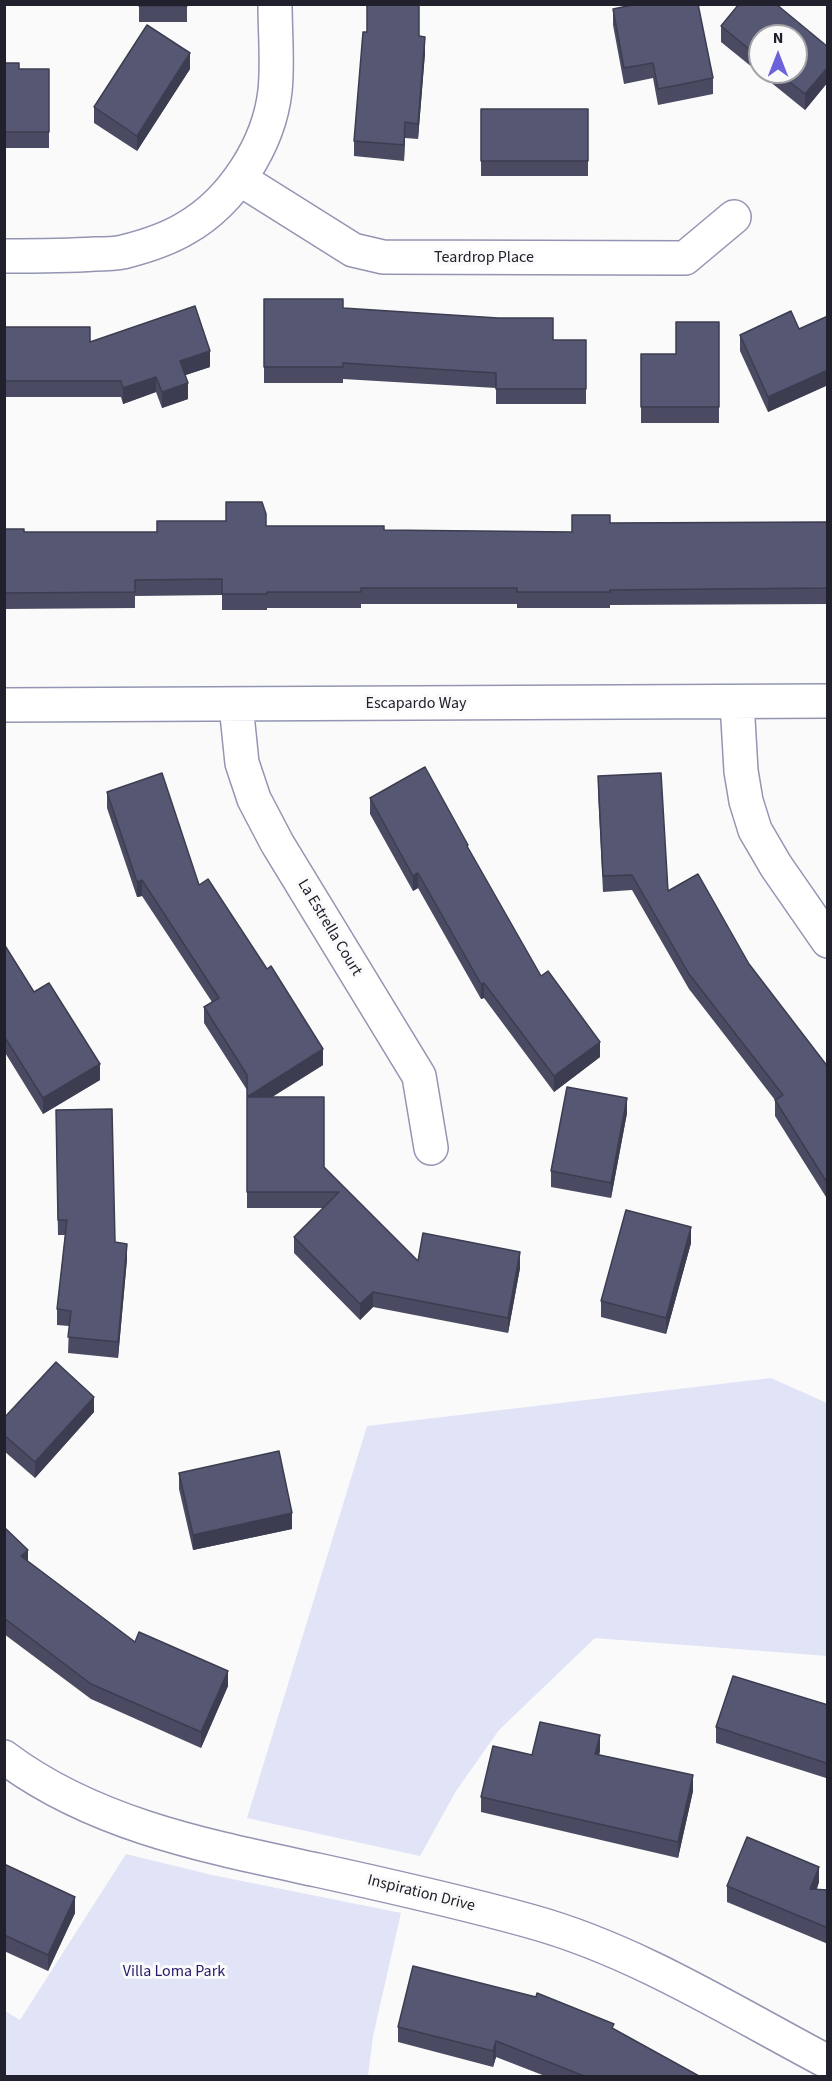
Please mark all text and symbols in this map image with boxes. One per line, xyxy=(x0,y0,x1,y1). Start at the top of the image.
north arrow xyxy=(748,24,808,84)
text: N xyxy=(773,27,783,49)
street label: Teardrop Place xyxy=(434,248,534,268)
street label: Escapardo Way xyxy=(365,694,467,714)
street label: La Estrella Court xyxy=(293,876,365,980)
street label: Inspiration Drive xyxy=(365,1871,477,1917)
park label: Villa Loma Park xyxy=(123,1962,225,1982)

